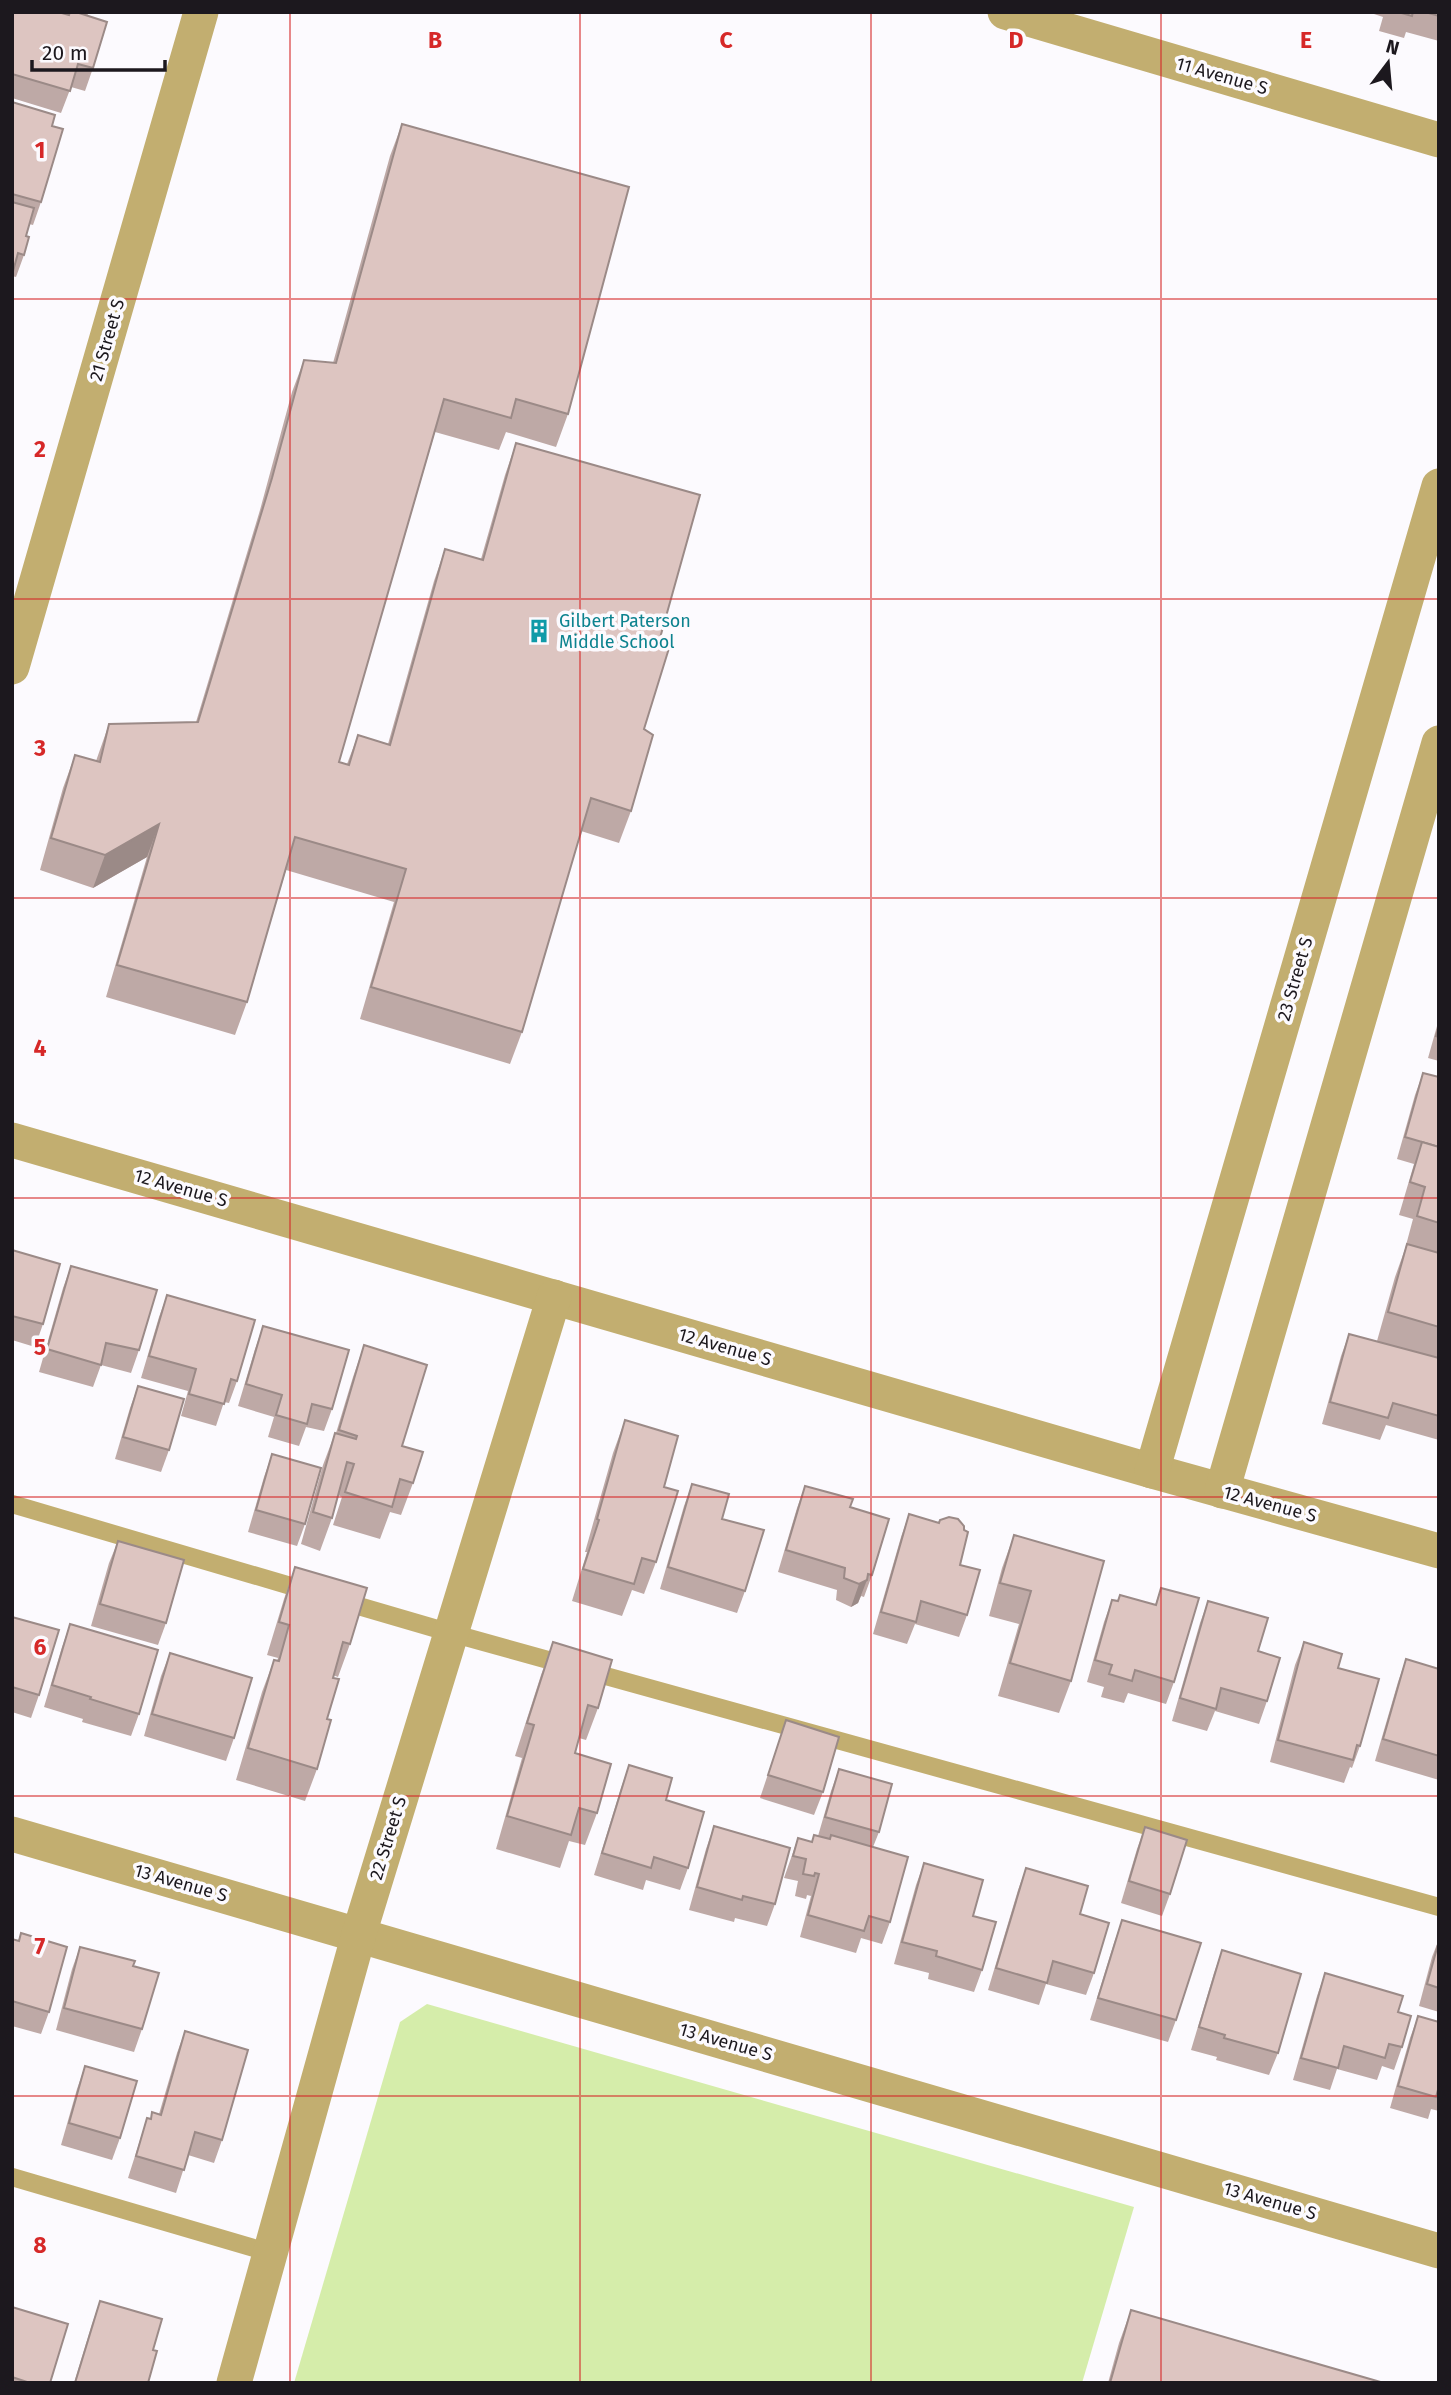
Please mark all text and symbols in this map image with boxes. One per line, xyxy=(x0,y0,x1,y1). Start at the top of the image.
text: B xyxy=(428,26,442,54)
text: C xyxy=(719,26,733,54)
text: D xyxy=(1009,26,1024,54)
text: E xyxy=(1300,26,1312,54)
scale bar xyxy=(32,28,164,72)
north arrow xyxy=(1353,28,1423,98)
text: N xyxy=(1383,34,1402,60)
text: 20 m xyxy=(42,40,88,66)
street label: 11 Avenue S xyxy=(1174,52,1271,100)
text: 1 xyxy=(35,136,45,164)
street label: 21 Street S xyxy=(85,296,129,384)
text: 2 xyxy=(34,435,46,463)
place label: Gilbert Paterson Middle School xyxy=(559,610,691,653)
building icon: Gilbert Paterson Middle School xyxy=(525,617,553,645)
text: 3 xyxy=(33,734,46,762)
street label: 23 Street S xyxy=(1273,934,1317,1023)
text: 4 xyxy=(34,1034,47,1062)
street label: 12 Avenue S xyxy=(132,1164,230,1212)
street label: 12 Avenue S xyxy=(676,1323,774,1371)
text: 5 xyxy=(34,1333,46,1361)
street label: 12 Avenue S xyxy=(1221,1481,1319,1527)
text: 6 xyxy=(34,1633,47,1661)
street label: 22 Street S xyxy=(365,1793,411,1882)
street label: 13 Avenue S xyxy=(132,1859,230,1907)
text: 7 xyxy=(35,1932,46,1960)
street label: 13 Avenue S xyxy=(677,2018,775,2066)
street label: 13 Avenue S xyxy=(1221,2177,1319,2225)
text: 8 xyxy=(33,2231,47,2259)

